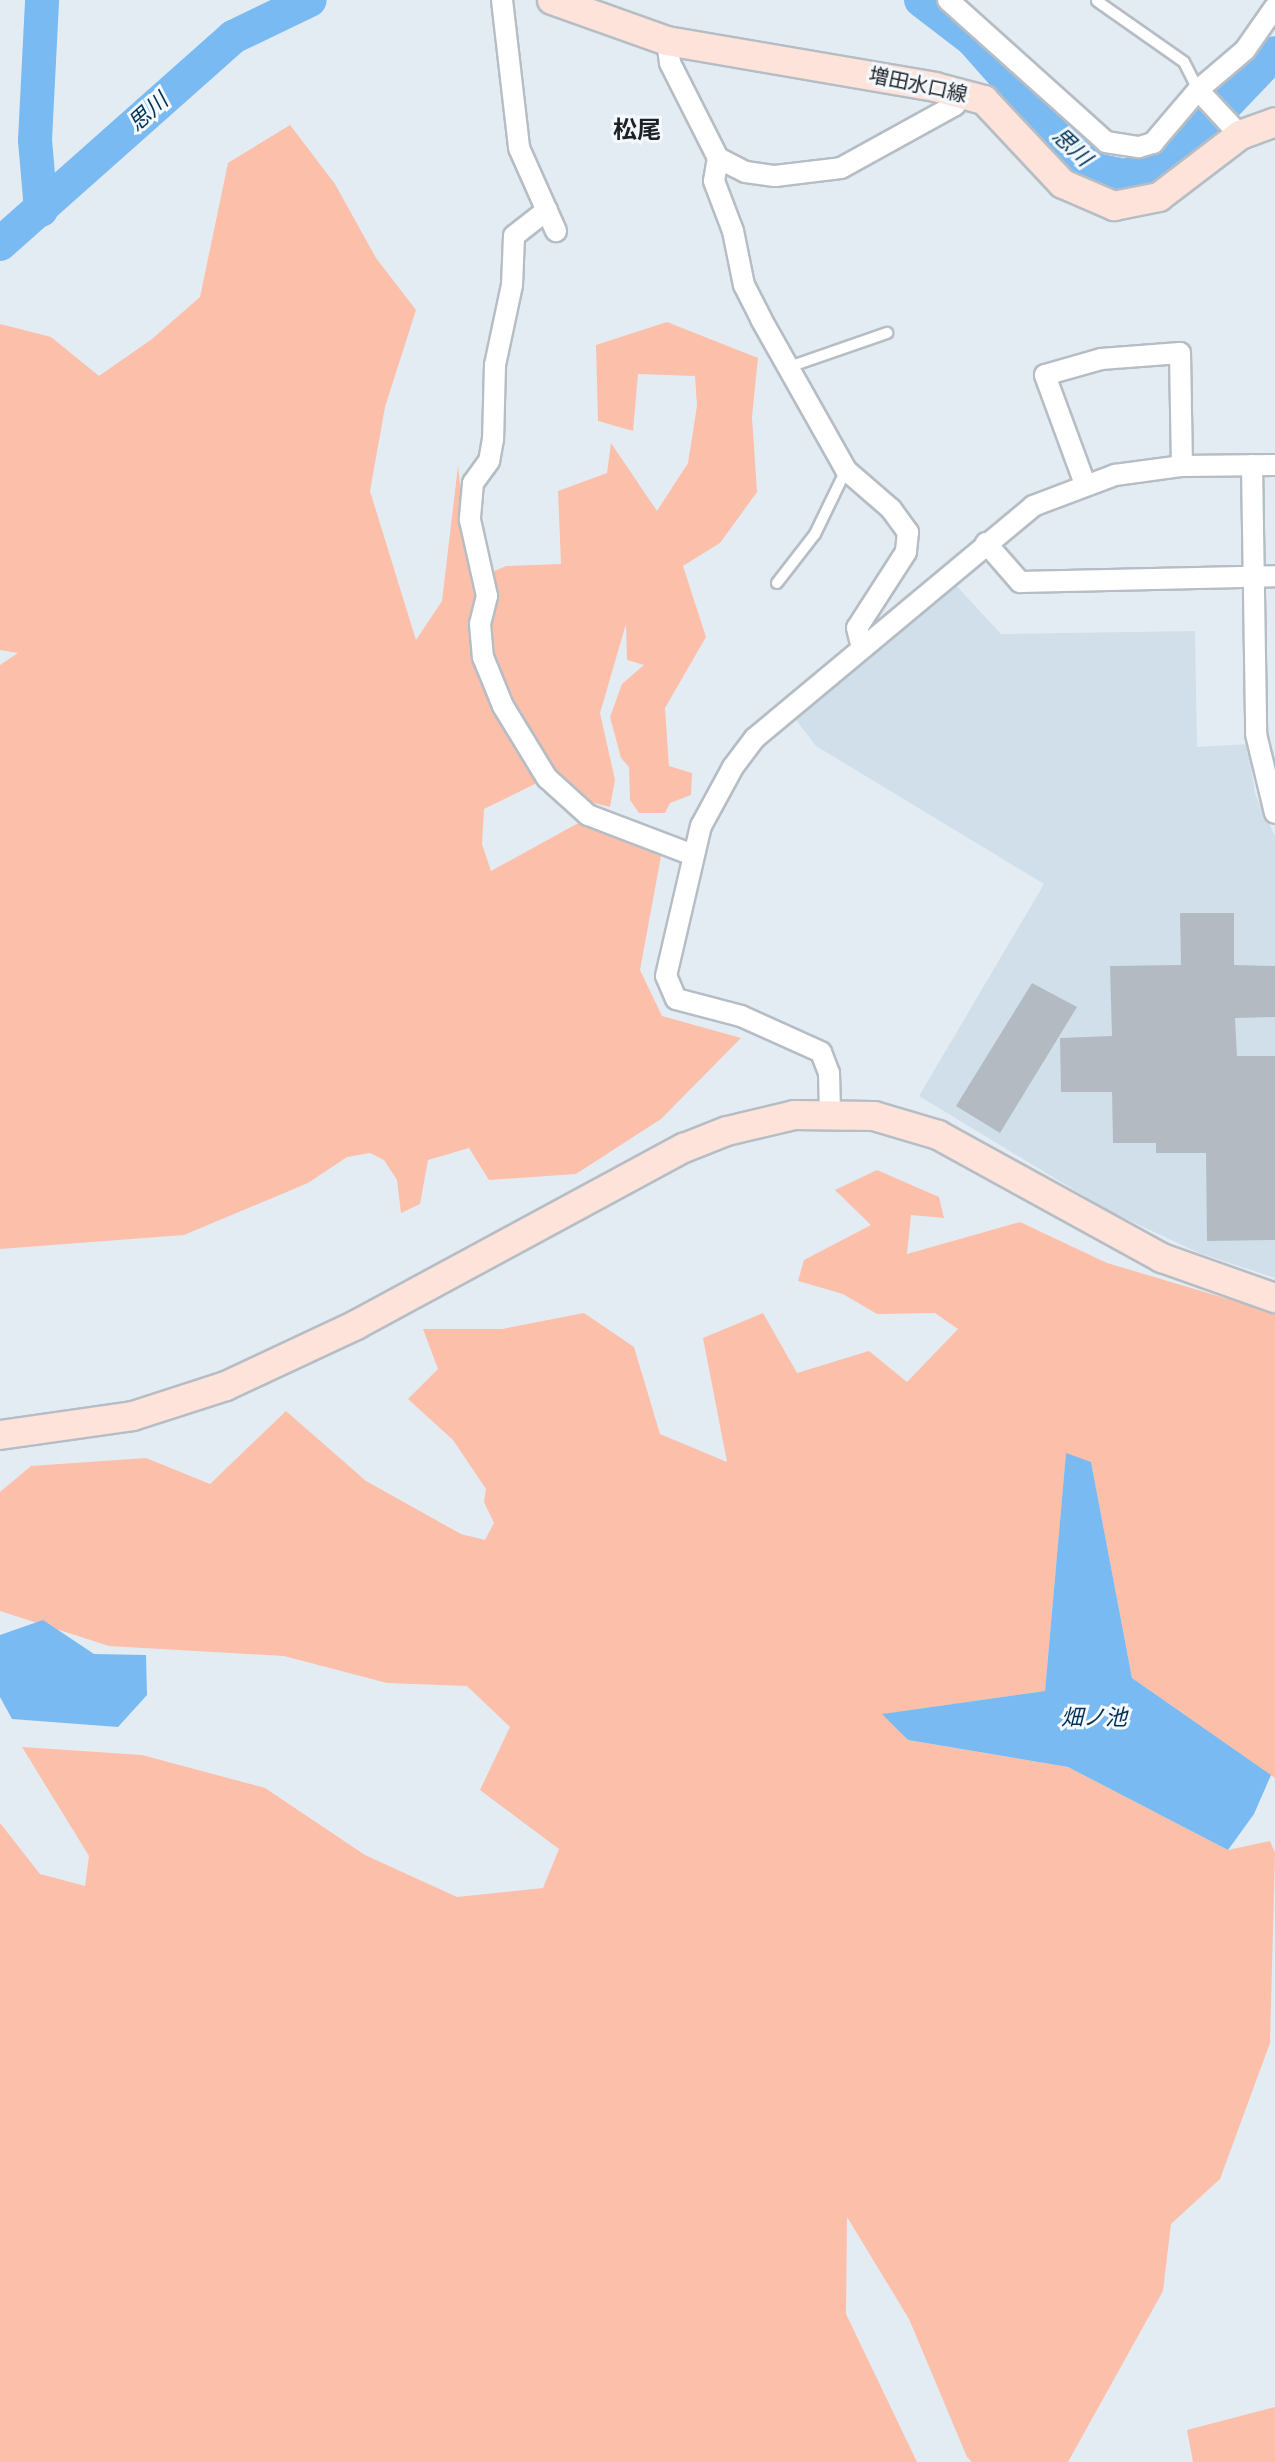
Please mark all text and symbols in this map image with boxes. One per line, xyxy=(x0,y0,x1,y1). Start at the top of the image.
street label: 増田水口線 xyxy=(867,63,969,107)
water label: 思川 xyxy=(123,87,173,137)
district label: 松尾 xyxy=(613,116,661,144)
water label: 思川 xyxy=(1047,122,1097,172)
water label: 畑ノ池 xyxy=(1061,1705,1127,1731)

